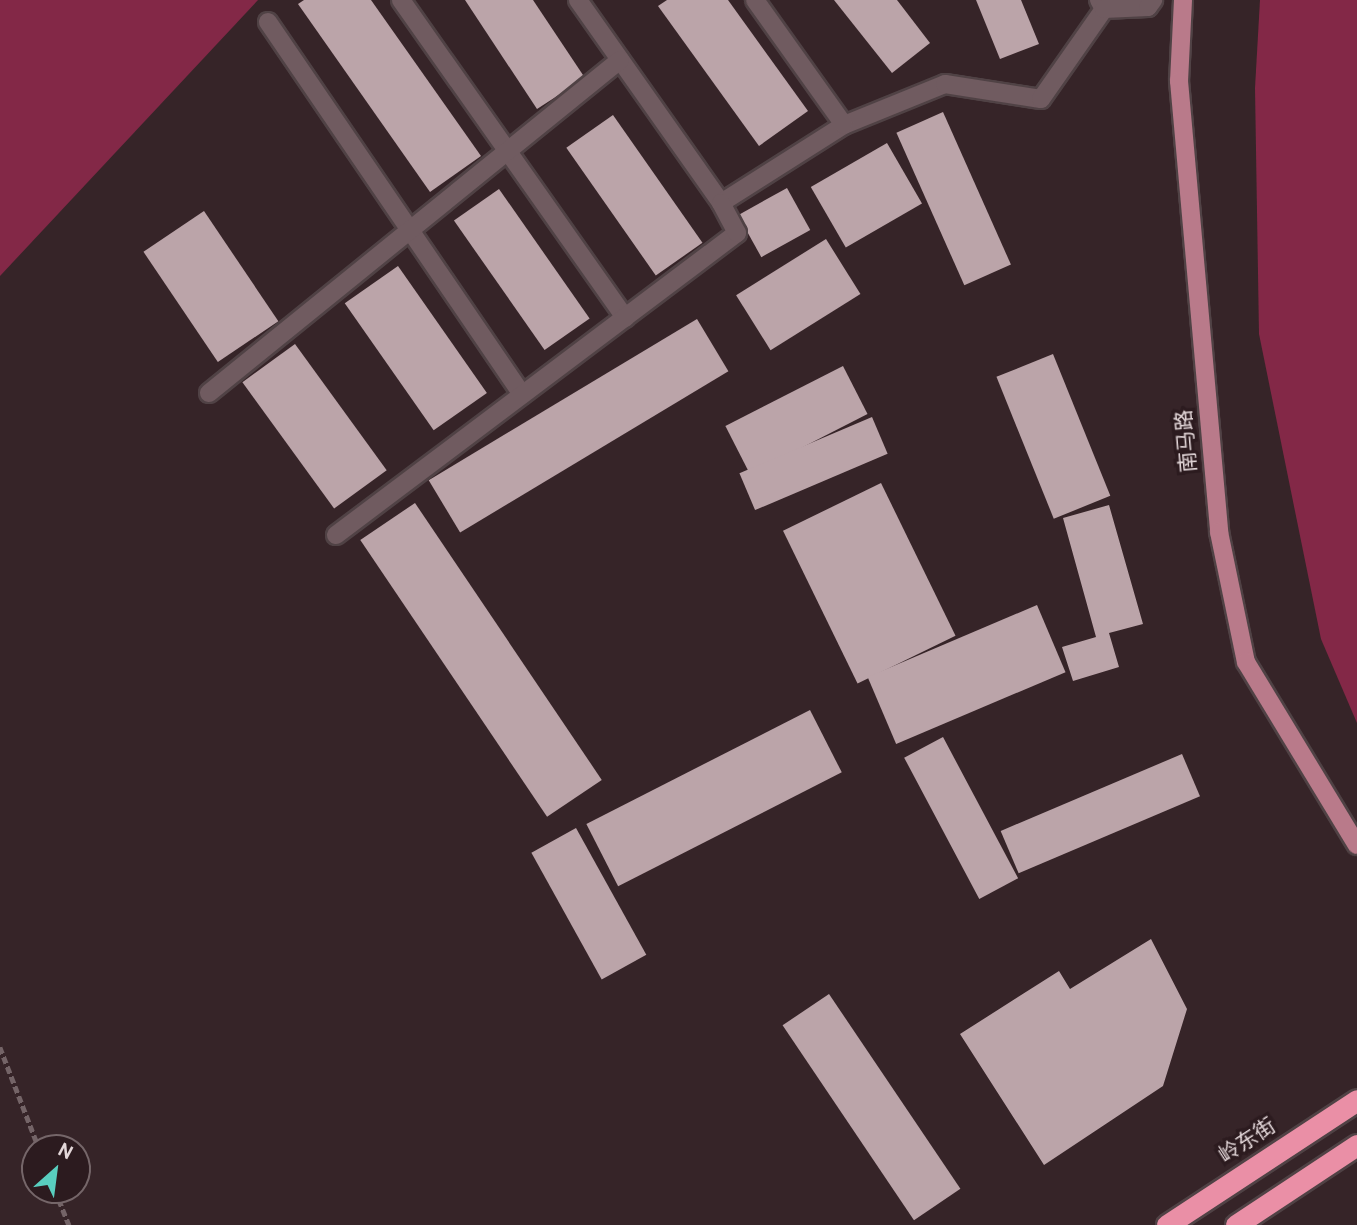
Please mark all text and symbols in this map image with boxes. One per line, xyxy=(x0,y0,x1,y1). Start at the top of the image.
street label: 南马路 xyxy=(1173,409,1203,473)
street label: 岭东街 xyxy=(1215,1114,1281,1170)
north arrow xyxy=(21,1134,91,1204)
text: N xyxy=(53,1138,77,1166)

